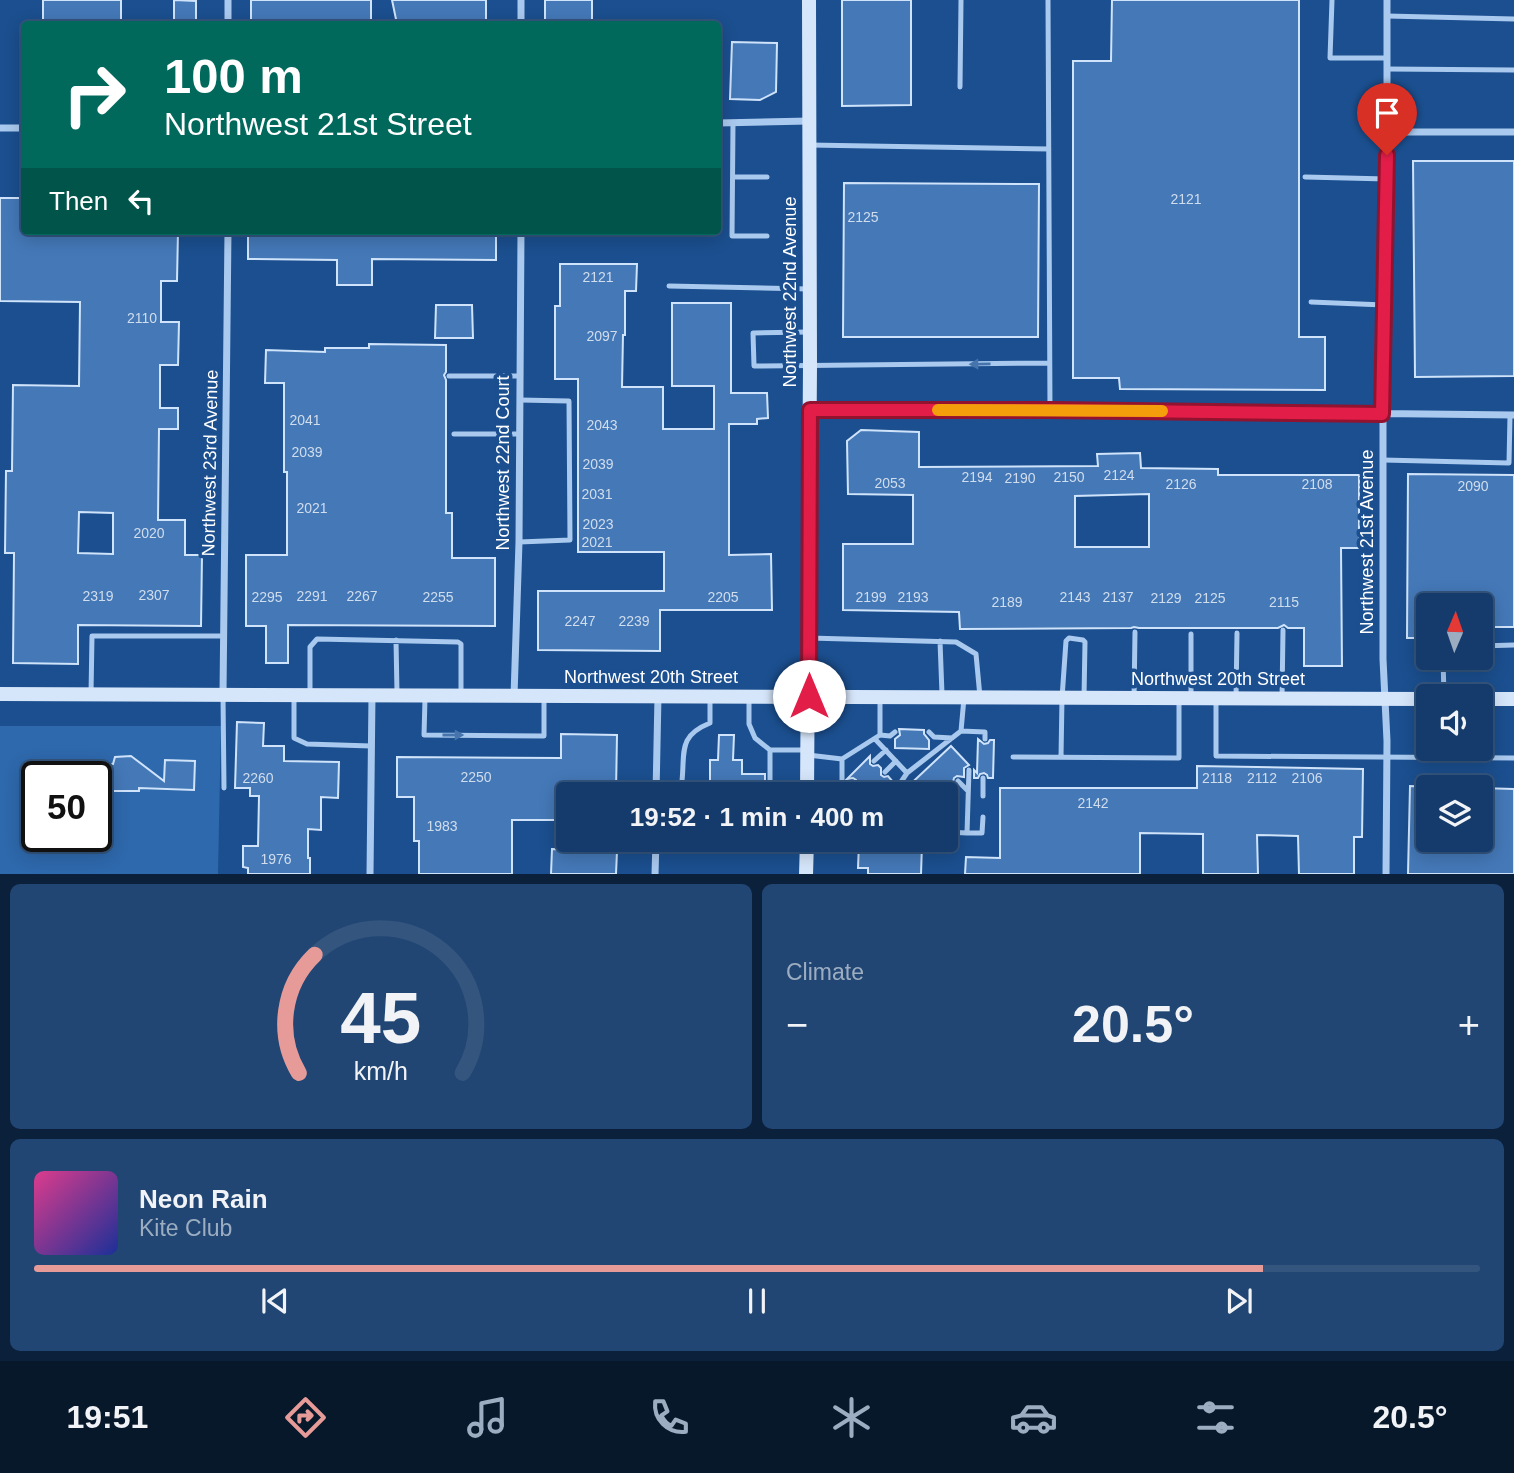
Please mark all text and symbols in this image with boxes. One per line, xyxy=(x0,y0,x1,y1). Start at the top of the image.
icon: right xyxy=(49,49,140,140)
text: 100 m xyxy=(164,49,303,103)
pin xyxy=(1357,83,1417,155)
icon: arrive xyxy=(1368,94,1406,132)
text: Northwest 21st Street xyxy=(164,106,472,142)
icon: left xyxy=(122,182,160,220)
text: Then xyxy=(49,186,108,216)
house number: 2121 xyxy=(1170,191,1202,207)
street label: Northwest 22nd Avenue xyxy=(780,197,800,387)
house number: 2125 xyxy=(847,209,879,225)
house number: 2121 xyxy=(582,269,614,285)
house number: 2110 xyxy=(127,310,157,326)
house number: 2097 xyxy=(586,328,618,344)
one-way arrow xyxy=(969,358,991,370)
street label: Northwest 23rd Avenue xyxy=(198,369,222,557)
street label: Northwest 22nd Court xyxy=(493,375,513,551)
house number: 2041 xyxy=(289,412,321,428)
house number: 2043 xyxy=(586,417,618,433)
house number: 2039 xyxy=(291,444,323,460)
street label: Northwest 21st Avenue xyxy=(1357,450,1377,634)
house number: 2039 xyxy=(582,456,614,472)
house number: 2124 xyxy=(1103,467,1135,483)
house number: 2194 xyxy=(961,469,993,485)
house number: 2150 xyxy=(1053,469,1085,485)
house number: 2190 xyxy=(1004,470,1036,486)
house number: 2053 xyxy=(874,475,906,491)
house number: 2126 xyxy=(1165,476,1197,492)
house number: 2108 xyxy=(1301,476,1333,492)
house number: 2090 xyxy=(1457,478,1489,494)
house number: 2031 xyxy=(581,486,613,502)
house number: 2021 xyxy=(296,500,328,516)
house number: 2023 xyxy=(582,516,614,532)
house number: 2020 xyxy=(133,525,165,541)
house number: 2021 xyxy=(581,534,613,550)
house number: 2307 xyxy=(138,587,170,603)
house number: 2319 xyxy=(82,588,114,604)
house number: 2291 xyxy=(296,588,328,604)
house number: 2267 xyxy=(346,588,378,604)
house number: 2295 xyxy=(251,589,283,605)
house number: 2255 xyxy=(422,589,454,605)
house number: 2205 xyxy=(707,589,739,605)
house number: 2199 xyxy=(855,589,887,605)
house number: 2193 xyxy=(897,589,929,605)
house number: 2143 xyxy=(1059,589,1091,605)
house number: 2137 xyxy=(1102,589,1134,605)
house number: 2129 xyxy=(1150,590,1182,606)
house number: 2125 xyxy=(1194,590,1226,606)
north arrow xyxy=(1416,593,1493,670)
map controls xyxy=(1416,593,1493,852)
house number: 2189 xyxy=(991,594,1023,610)
house number: 2115 xyxy=(1269,594,1299,610)
house number: 2247 xyxy=(564,613,596,629)
house number: 2239 xyxy=(618,613,650,629)
position arrow xyxy=(772,659,846,733)
street label: Northwest 20th Street xyxy=(564,667,738,687)
street label: Northwest 20th Street xyxy=(1131,669,1305,689)
button: sound xyxy=(1416,684,1493,761)
one-way arrow xyxy=(442,729,464,741)
speed limit sign: 50 xyxy=(21,761,112,852)
house number: 2250 xyxy=(460,769,492,785)
house number: 2260 xyxy=(242,770,274,786)
house number: 2118 xyxy=(1202,770,1232,786)
house number: 2112 xyxy=(1247,770,1277,786)
house number: 2106 xyxy=(1291,770,1323,786)
button: layers xyxy=(1416,775,1493,852)
house number: 2142 xyxy=(1077,795,1109,811)
text: 19:52 · 1 min · 400 m xyxy=(630,802,884,832)
house number: 1983 xyxy=(426,818,458,834)
house number: 1976 xyxy=(260,851,292,867)
text: Climate xyxy=(786,959,864,985)
text: 45 xyxy=(341,977,421,1058)
text: 20.5° xyxy=(1072,995,1194,1053)
text: − xyxy=(786,1004,808,1046)
text: + xyxy=(1458,1004,1480,1046)
text: km/h xyxy=(354,1056,408,1084)
text: Neon Rain xyxy=(139,1184,268,1214)
text: Kite Club xyxy=(139,1215,232,1241)
icon: previous xyxy=(256,1282,294,1320)
icon: pause xyxy=(738,1282,776,1320)
icon: next xyxy=(1220,1282,1258,1320)
icon: directions xyxy=(281,1393,330,1442)
icon: music xyxy=(463,1393,512,1442)
icon: phone xyxy=(645,1393,694,1442)
icon: climate xyxy=(827,1393,876,1442)
icon: car xyxy=(1009,1393,1058,1442)
icon: filters xyxy=(1191,1393,1240,1442)
text: 19:51 xyxy=(66,1399,148,1435)
text: 20.5° xyxy=(1372,1399,1447,1435)

